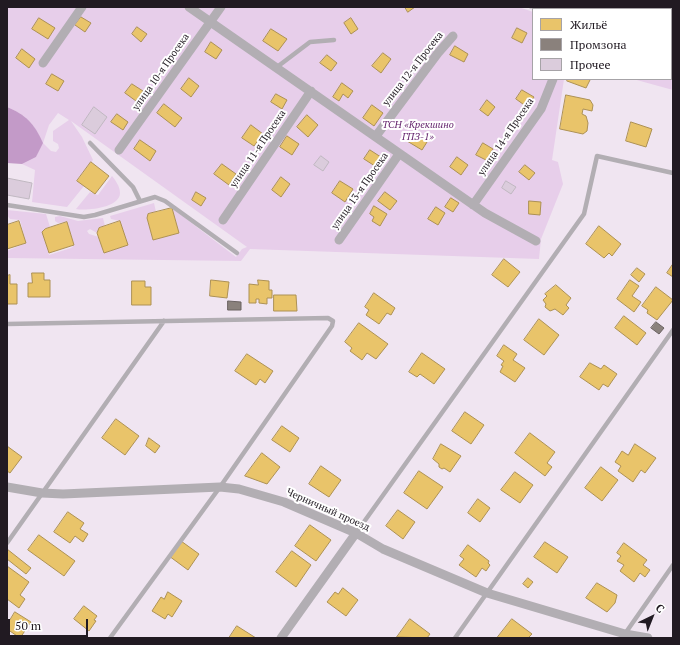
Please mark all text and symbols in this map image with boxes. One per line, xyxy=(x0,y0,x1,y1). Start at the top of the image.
legend xyxy=(532,8,672,80)
text: Жильё xyxy=(570,17,607,32)
street label: улица 12-я Просека xyxy=(380,29,446,109)
street label: улица 10-я Просека xyxy=(130,31,192,113)
text: Промзона xyxy=(570,37,627,52)
text: Прочее xyxy=(570,57,611,72)
street label: улица 14-я Просека xyxy=(476,96,536,178)
street label: улица 11-я Просека xyxy=(228,108,288,190)
park label: ТСН «Крекшино ГПЗ-1» xyxy=(382,119,454,142)
street label: улица 13-я Просека xyxy=(329,150,391,232)
street label: Черничный проезд xyxy=(285,486,371,534)
north arrow xyxy=(632,597,672,637)
text: С xyxy=(653,601,668,616)
scale bar xyxy=(10,611,90,637)
text: 50 m xyxy=(15,618,41,633)

